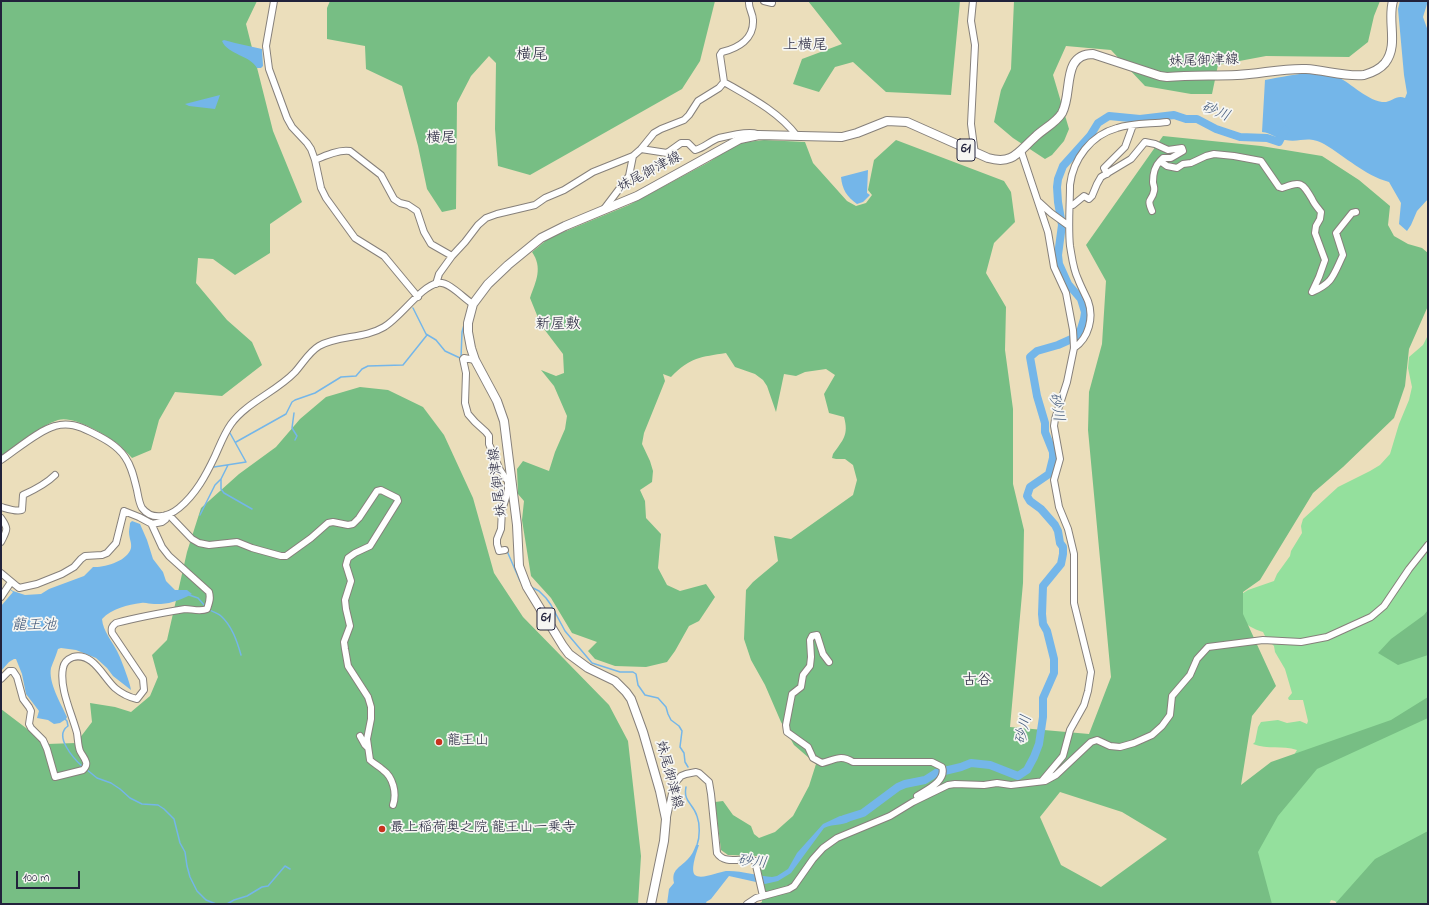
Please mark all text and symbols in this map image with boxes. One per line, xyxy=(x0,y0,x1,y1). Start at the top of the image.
district label: 上横尾 xyxy=(783,38,827,56)
district label: 横尾 xyxy=(516,46,548,66)
street label: 妹尾御津線 xyxy=(1169,52,1239,72)
water label: 砂川 xyxy=(1198,99,1232,127)
district label: 横尾 xyxy=(426,131,456,149)
road number: 61 xyxy=(957,139,975,161)
street label: 妹尾御津線 xyxy=(615,149,685,197)
district label: 新屋敷 xyxy=(536,317,580,335)
water label: 砂川 xyxy=(1044,391,1066,423)
street label: 妹尾御津線 xyxy=(486,446,512,518)
road number: 61 xyxy=(537,608,555,630)
water label: 龍王池 xyxy=(12,618,56,636)
district label: 古谷 xyxy=(962,673,992,691)
water label: 砂川 xyxy=(1013,713,1037,747)
place label: 龍王山 xyxy=(447,734,489,750)
marker: 龍王山 xyxy=(434,737,444,747)
street label: 妹尾御津線 xyxy=(651,739,685,811)
place label: 最上稲荷奥之院 龍王山一乗寺 xyxy=(390,821,575,837)
marker: 最上稲荷奥之院 龍王山一乗寺 xyxy=(377,824,387,834)
water label: 砂川 xyxy=(736,852,768,874)
scale bar xyxy=(18,863,82,889)
text: 100 m xyxy=(23,869,50,887)

